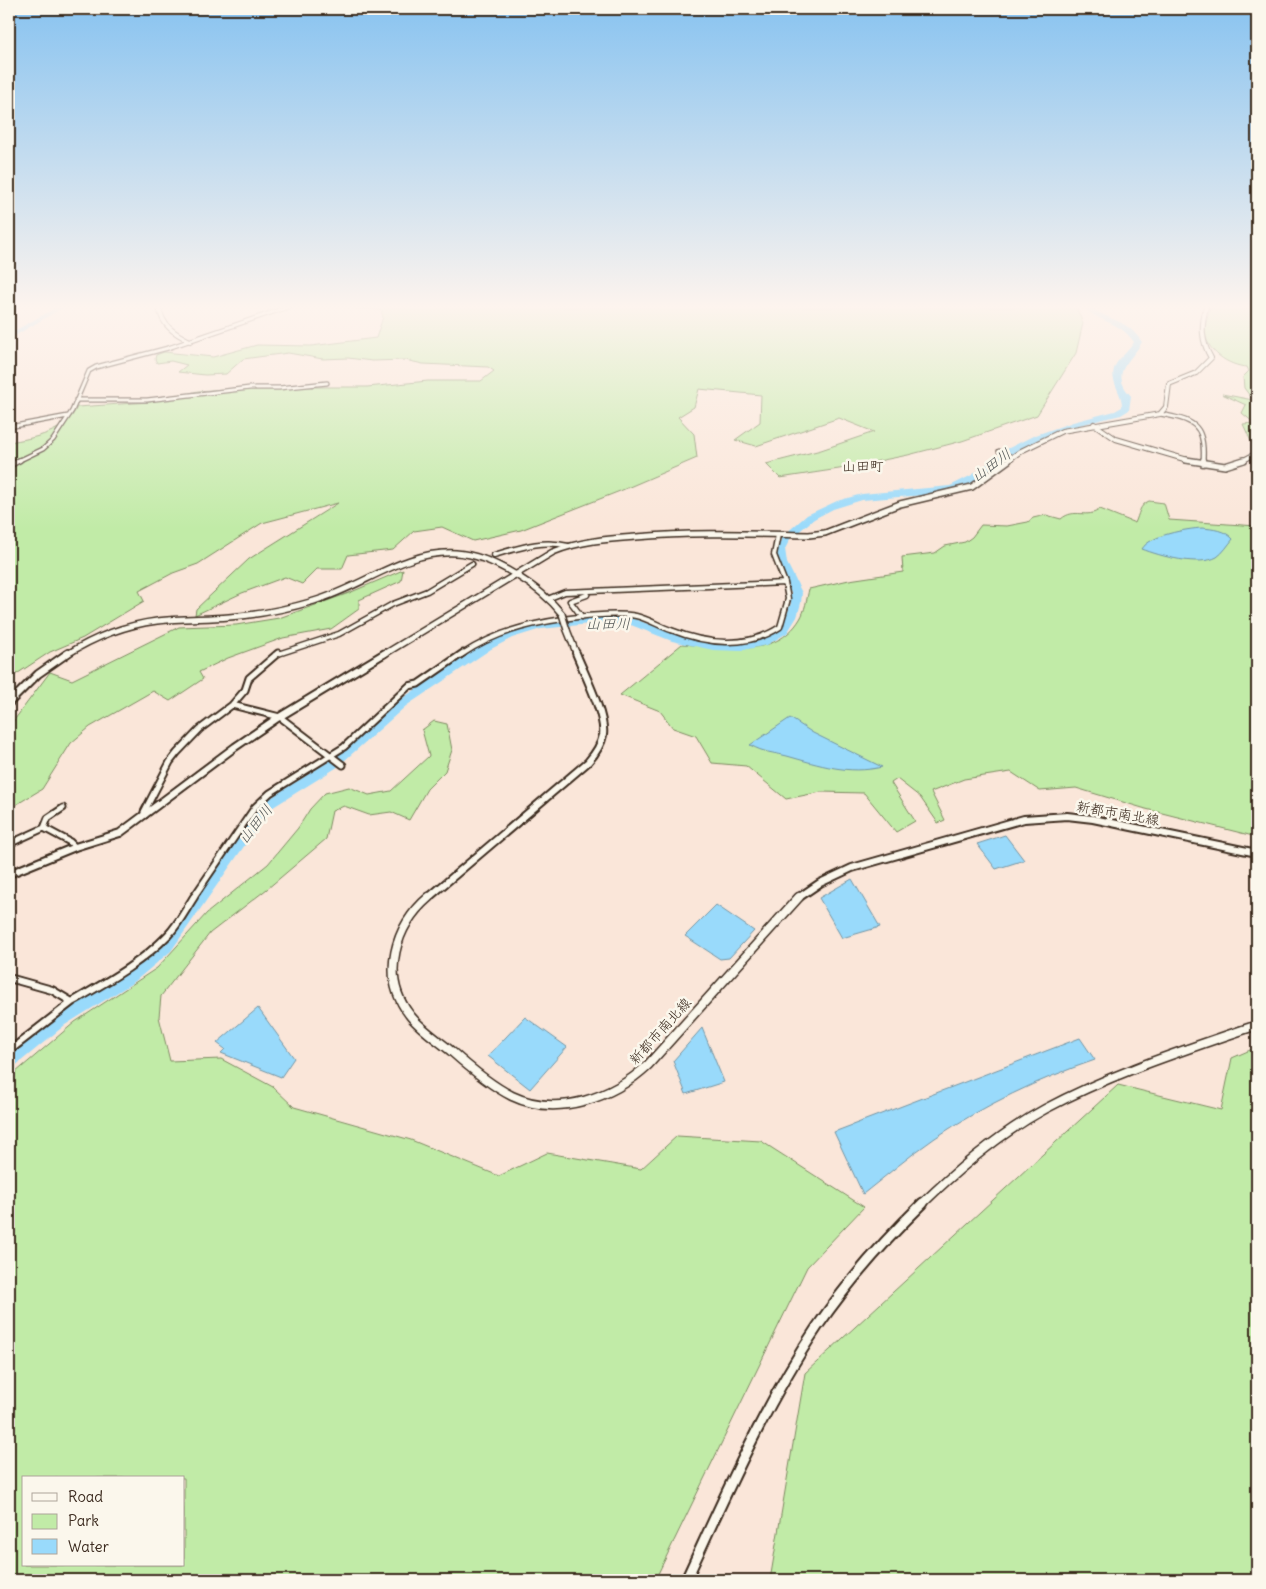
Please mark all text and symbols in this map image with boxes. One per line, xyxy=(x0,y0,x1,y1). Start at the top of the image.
water label: 山田川 xyxy=(967,444,1015,486)
district label: 山田町 xyxy=(842,457,884,475)
water label: 山田川 xyxy=(585,614,631,633)
street label: 新都市南北線 xyxy=(1075,797,1161,829)
water label: 山田川 xyxy=(234,800,276,848)
street label: 新都市南北線 xyxy=(625,994,695,1068)
legend xyxy=(22,1476,185,1566)
text: Road xyxy=(68,1487,103,1506)
text: Park xyxy=(68,1511,99,1530)
text: Water xyxy=(68,1537,109,1556)

